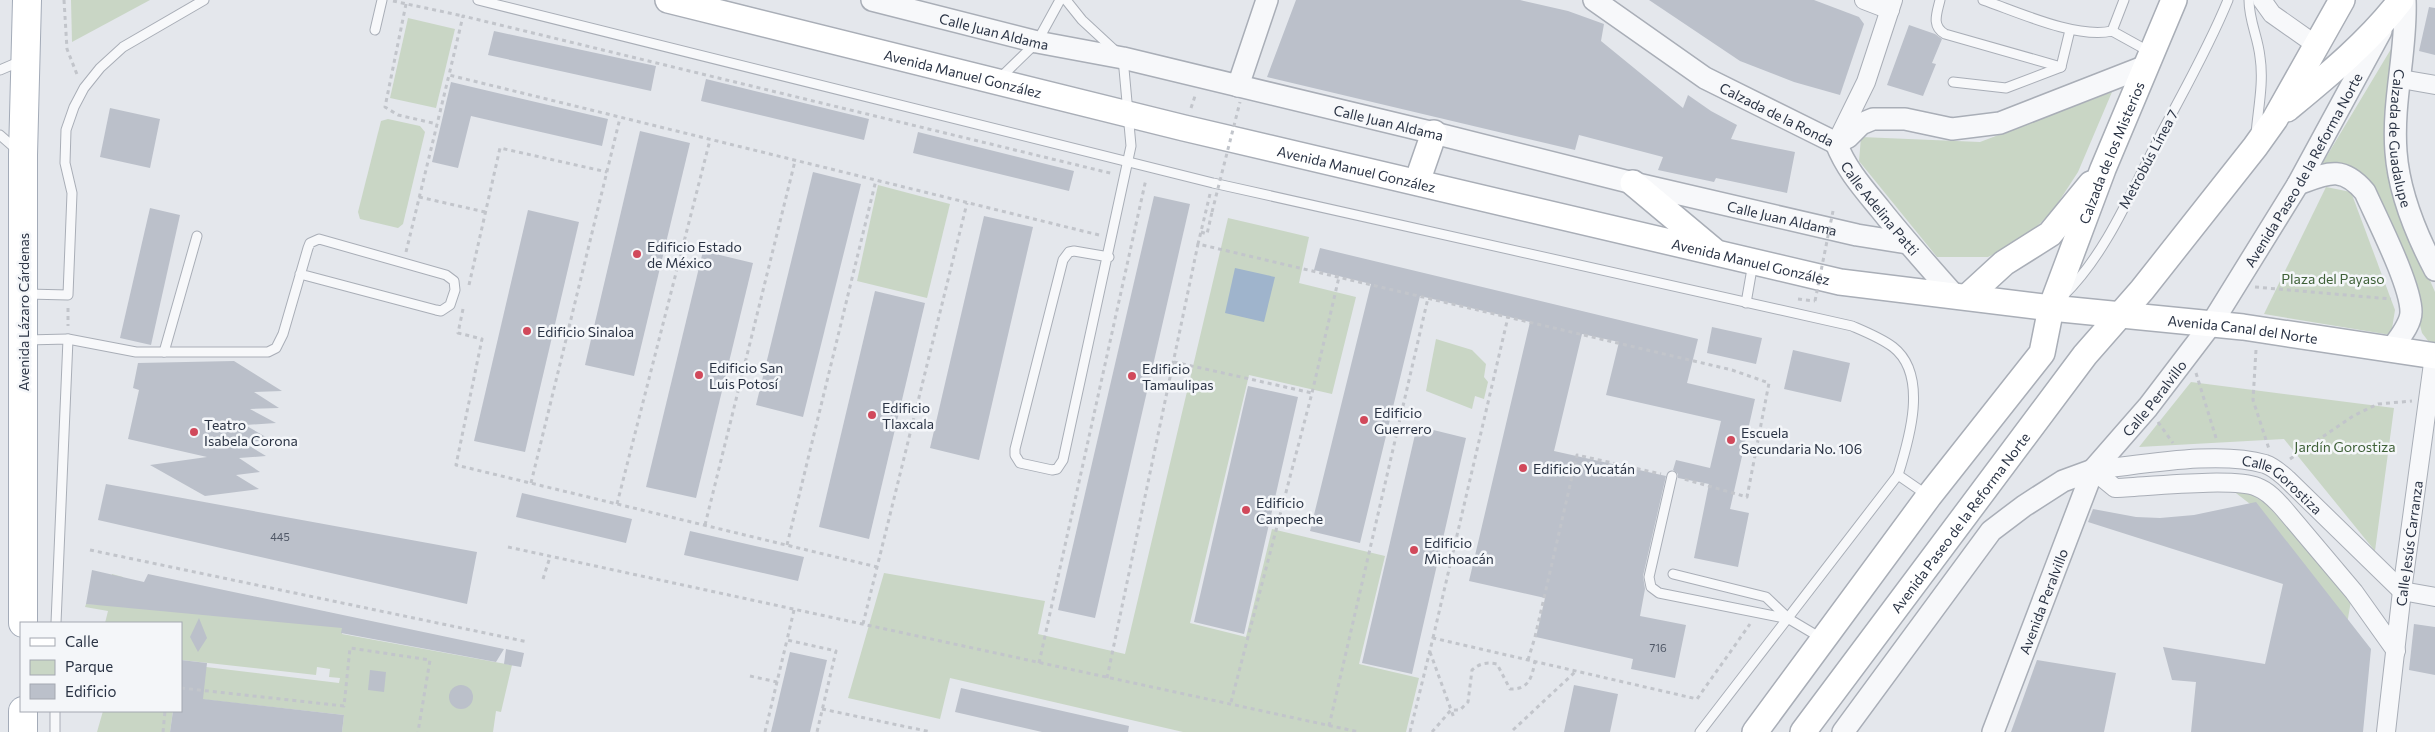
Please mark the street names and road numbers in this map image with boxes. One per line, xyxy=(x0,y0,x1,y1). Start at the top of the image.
street label: Calle Juan Aldama xyxy=(938,9,1050,53)
street label: Avenida Manuel González xyxy=(882,45,1044,101)
street label: Calzada de Guadalupe xyxy=(2387,68,2415,209)
street label: Avenida Paseo de la Reforma Norte xyxy=(2240,70,2365,270)
street label: Calzada de la Ronda xyxy=(1717,78,1837,149)
street label: Calzada de los Misterios xyxy=(2075,79,2147,226)
street label: Calle Juan Aldama xyxy=(1332,101,1445,144)
street label: Metrobús Línea 7 xyxy=(2115,107,2181,211)
street label: Avenida Manuel González xyxy=(1276,142,1438,195)
street label: Calle Adelina Patti xyxy=(1838,158,1923,258)
street label: Calle Juan Aldama xyxy=(1726,197,1839,239)
street label: Avenida Lázaro Cárdenas xyxy=(15,233,32,391)
street label: Avenida Manuel González xyxy=(1670,234,1832,288)
street label: Avenida Canal del Norte xyxy=(2167,311,2319,347)
street label: Calle Peralvillo xyxy=(2118,356,2189,439)
street label: Avenida Paseo de la Reforma Norte xyxy=(1887,429,2033,616)
street label: Calle Gorostiza xyxy=(2241,451,2326,517)
street label: Calle Jesús Carranza xyxy=(2392,480,2425,607)
street label: Avenida Peralvillo xyxy=(2015,546,2071,656)

